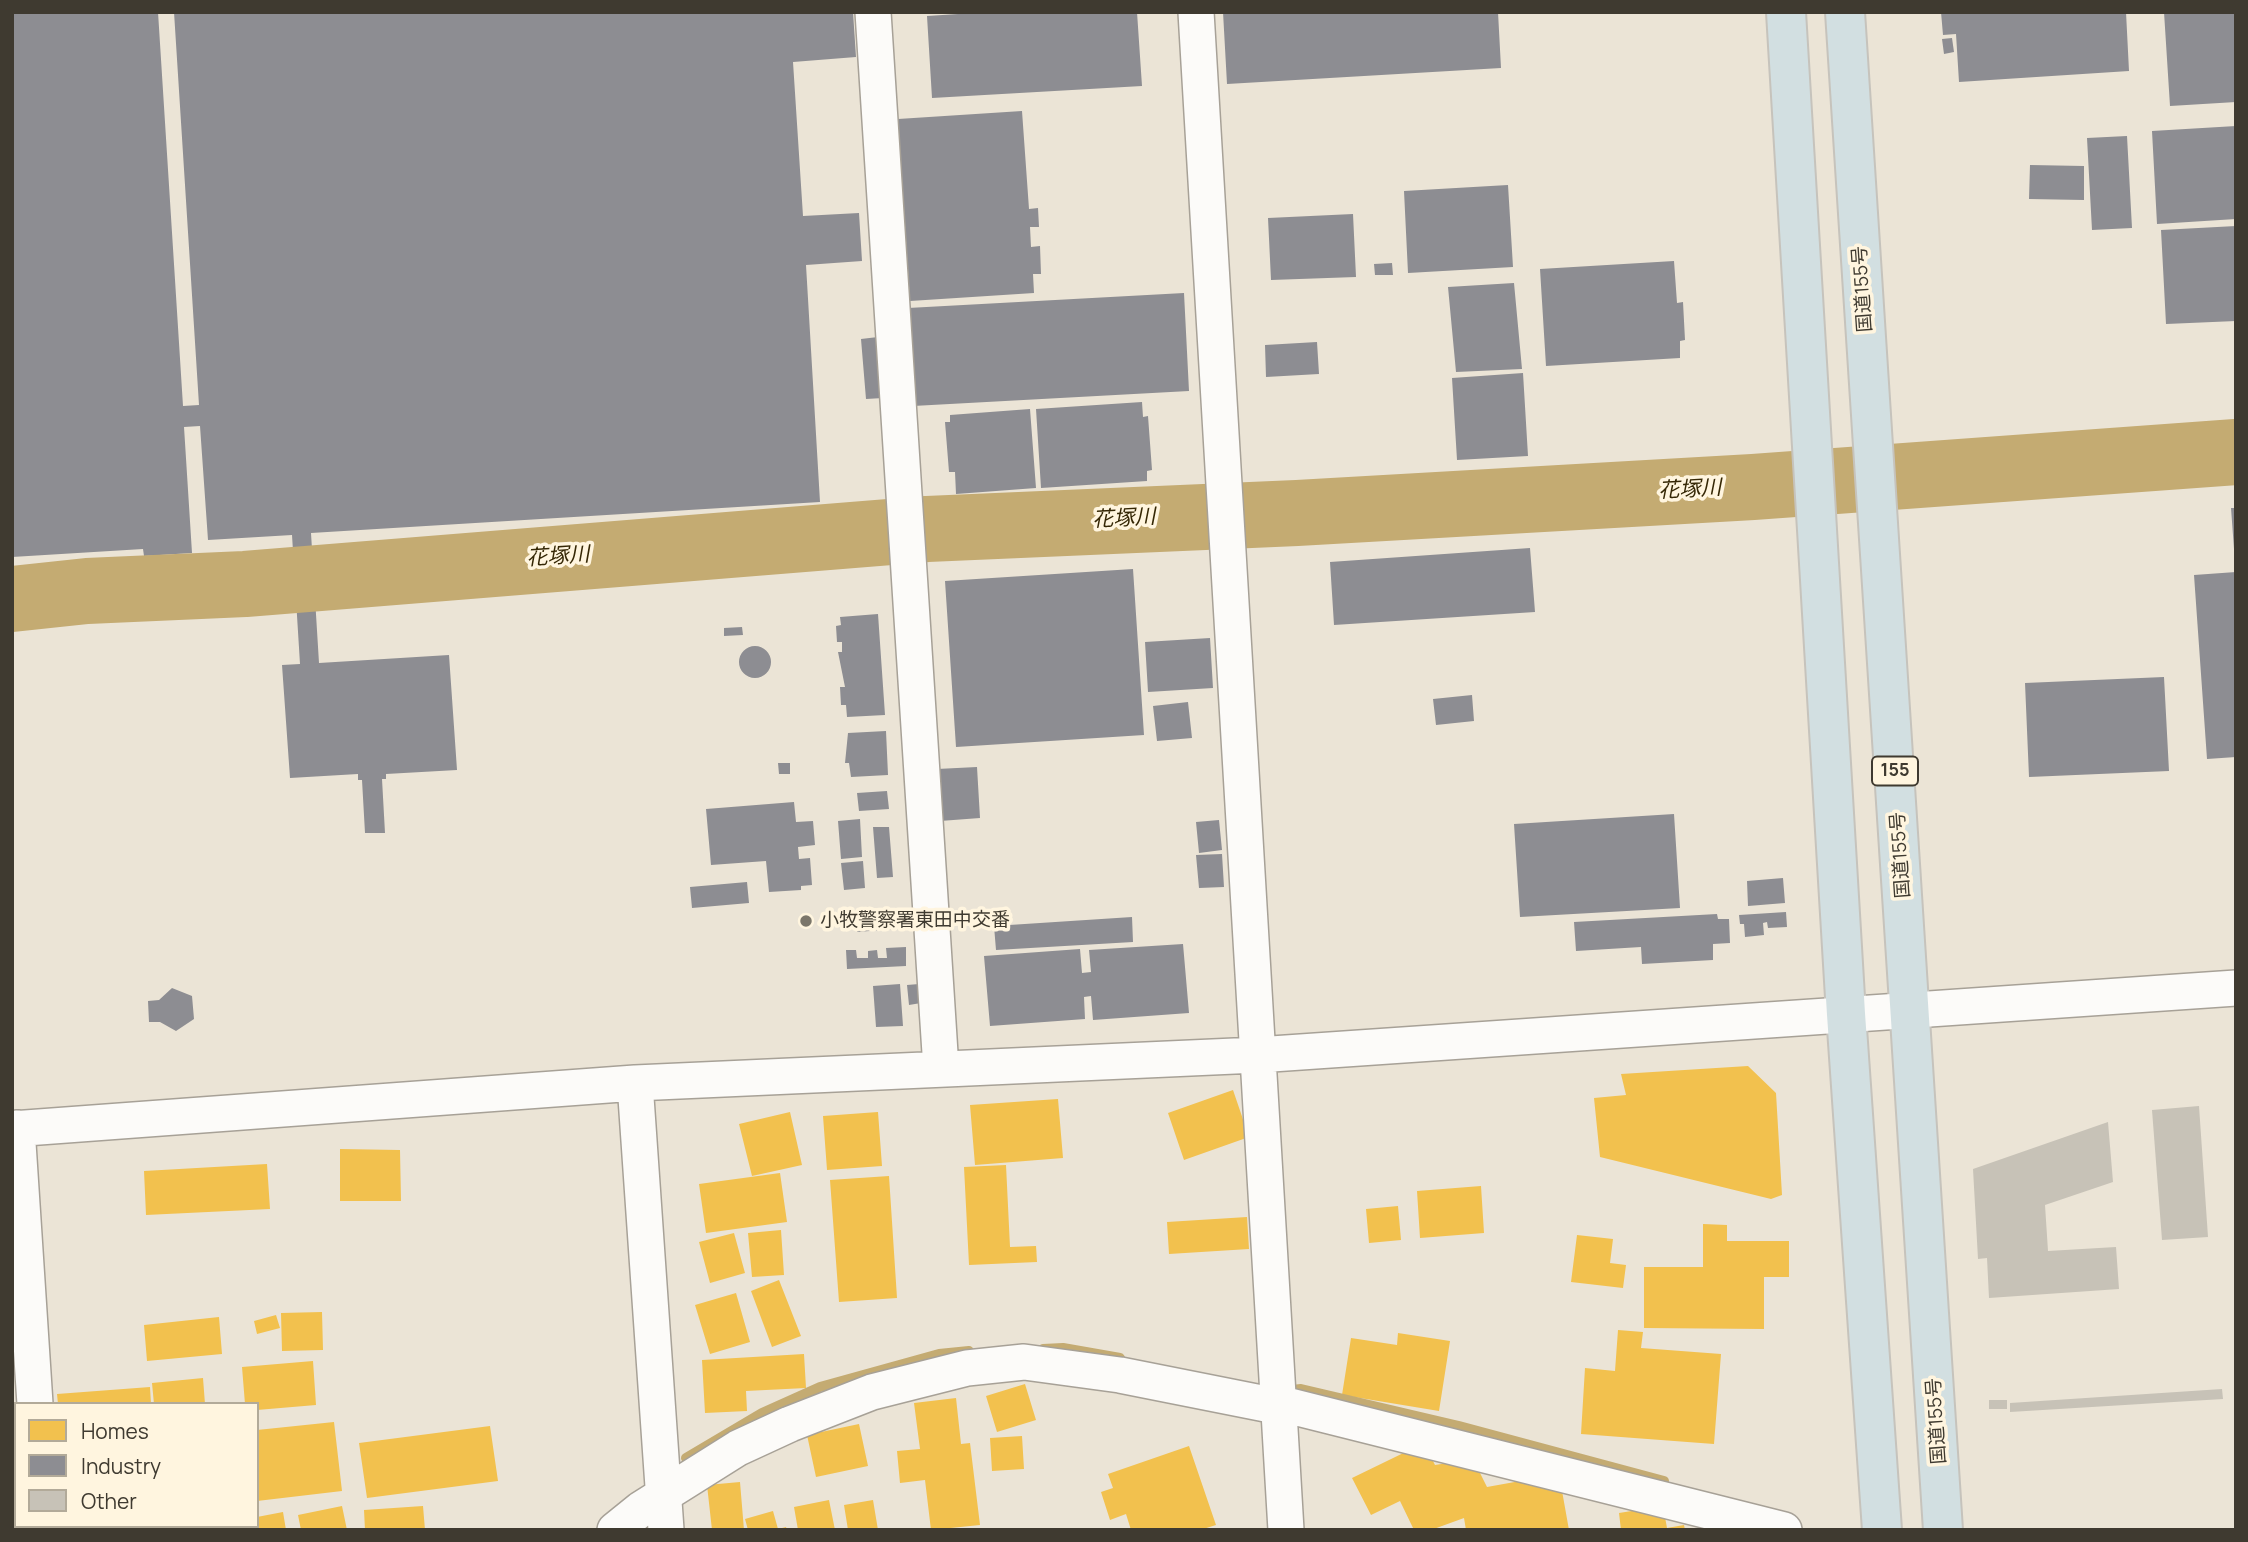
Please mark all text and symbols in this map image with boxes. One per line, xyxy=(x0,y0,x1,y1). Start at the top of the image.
street label: 国道155号 xyxy=(1849,245,1877,333)
water label: 花塚川 xyxy=(1658,476,1722,504)
water label: 花塚川 xyxy=(1092,505,1156,533)
water label: 花塚川 xyxy=(526,542,590,572)
road number: 155 xyxy=(1872,756,1918,786)
street label: 国道155号 xyxy=(1887,811,1915,899)
place label: 小牧警察署東田中交番 xyxy=(820,910,1010,932)
marker: 小牧警察署東田中交番 xyxy=(798,913,814,929)
street label: 国道155号 xyxy=(1923,1377,1951,1465)
legend xyxy=(14,1402,259,1528)
text: Homes xyxy=(81,1417,149,1445)
text: Industry xyxy=(81,1452,161,1480)
text: Other xyxy=(81,1487,137,1515)

